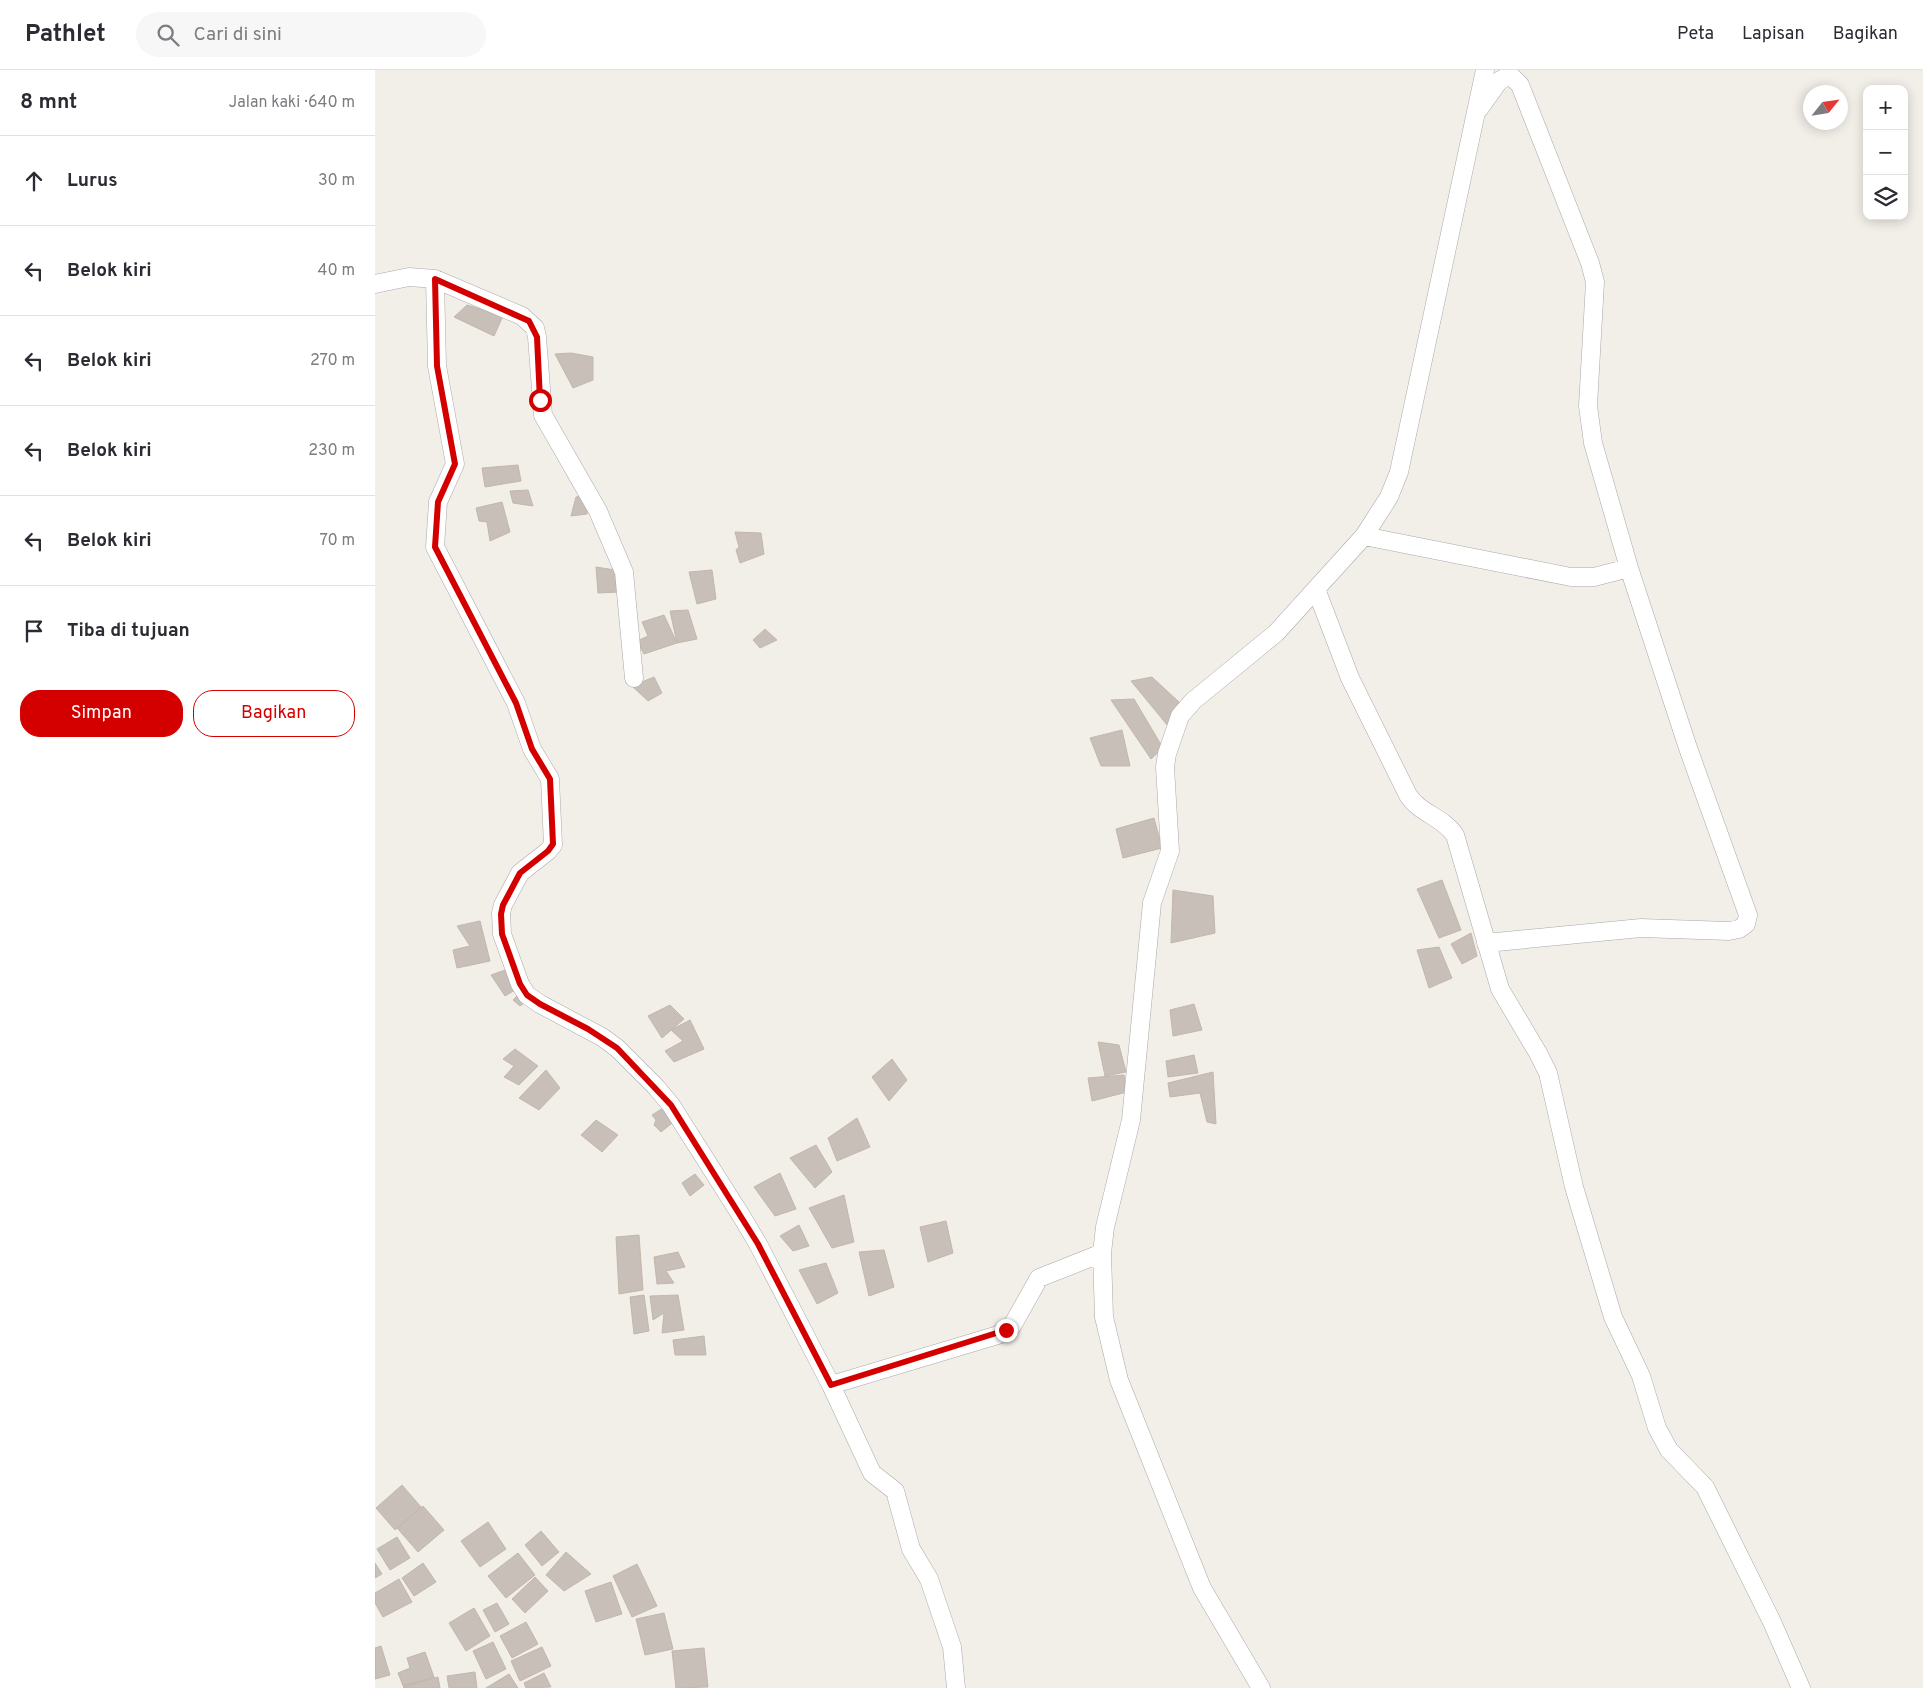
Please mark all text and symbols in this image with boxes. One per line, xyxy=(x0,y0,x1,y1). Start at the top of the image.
search box xyxy=(136,12,486,57)
text: Pathlet xyxy=(25,20,106,50)
icon: search xyxy=(154,21,182,49)
text: Cari di sini xyxy=(194,23,282,47)
text: Peta xyxy=(1677,23,1714,46)
text: Lapisan xyxy=(1742,23,1805,46)
text: Bagikan xyxy=(1833,23,1898,46)
north arrow xyxy=(1803,85,1848,130)
map controls xyxy=(1863,85,1908,220)
button: + xyxy=(1863,85,1908,130)
text: 8 mnt xyxy=(20,89,77,116)
text: Jalan kaki · 640 m xyxy=(229,93,355,113)
button: − xyxy=(1863,130,1908,175)
icon: ahead xyxy=(20,167,48,195)
text: Lurus xyxy=(67,169,118,193)
text: 30 m xyxy=(318,171,355,191)
button: layers xyxy=(1863,175,1908,220)
icon: left xyxy=(20,257,48,285)
text: Belok kiri xyxy=(67,259,152,283)
text: 40 m xyxy=(317,261,355,281)
icon: left xyxy=(20,347,48,375)
text: Belok kiri xyxy=(67,349,152,373)
text: 270 m xyxy=(310,351,355,371)
route start xyxy=(529,389,552,412)
icon: left xyxy=(20,437,48,465)
text: Belok kiri xyxy=(67,439,152,463)
text: 230 m xyxy=(308,441,355,461)
icon: left xyxy=(20,527,48,555)
text: Belok kiri xyxy=(67,529,152,553)
text: 70 m xyxy=(320,531,355,551)
icon: arrive xyxy=(20,617,48,645)
text: Tiba di tujuan xyxy=(67,619,190,643)
button: Simpan xyxy=(20,690,183,737)
button: Bagikan xyxy=(193,690,355,737)
route end xyxy=(995,1319,1018,1342)

